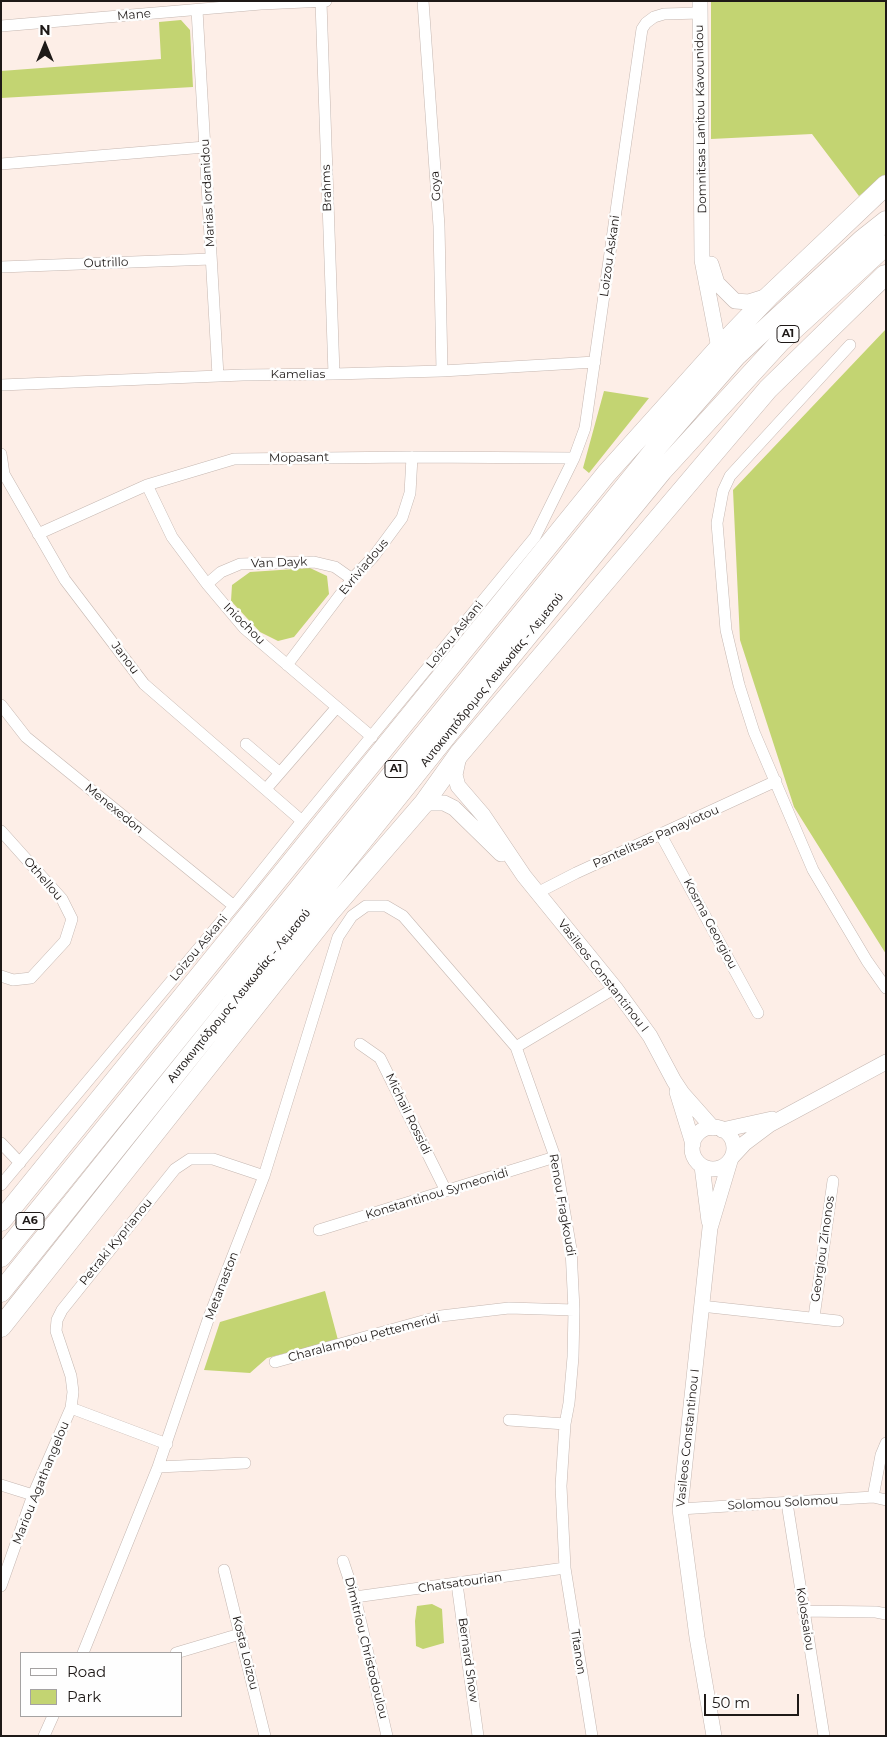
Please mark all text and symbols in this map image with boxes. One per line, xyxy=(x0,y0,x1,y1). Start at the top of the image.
street label: Mane xyxy=(116,6,152,24)
north arrow xyxy=(20,20,70,70)
text: N xyxy=(39,21,51,39)
street label: Domnitsas Lanitou Kavounidou xyxy=(692,24,710,214)
street label: Marias Iordanidou xyxy=(198,138,218,248)
street label: Brahms xyxy=(319,164,335,212)
street label: Goya xyxy=(428,171,444,201)
street label: Loizou Askani xyxy=(597,214,623,298)
street label: Outrillo xyxy=(83,255,129,271)
road number: A1 xyxy=(777,326,799,342)
street label: Kamelias xyxy=(271,367,325,381)
street label: Mopasant xyxy=(269,450,329,466)
street label: Evriviadous xyxy=(336,536,392,598)
street label: Van Dayk xyxy=(251,555,307,571)
street label: Αυτοκινητόδρομος Λευκωσίας - Λεμεσού xyxy=(417,590,567,770)
street label: Loizou Askani xyxy=(423,598,487,672)
street label: Iniochou xyxy=(220,600,268,648)
street label: Janou xyxy=(108,639,142,677)
road number: A1 xyxy=(385,761,407,778)
street label: Menexedon xyxy=(82,781,146,837)
street label: Pantelitsas Panayiotou xyxy=(591,803,721,871)
street label: Othellou xyxy=(20,855,66,903)
street label: Kosma Georgiou xyxy=(680,876,740,972)
street label: Αυτοκινητόδρομος Λευκωσίας - Λεμεσού xyxy=(164,906,314,1086)
street label: Loizou Askani xyxy=(167,912,231,984)
street label: Vasileos Constantinou I xyxy=(555,917,651,1035)
street label: Michail Rossidi xyxy=(382,1071,434,1157)
street label: Renou Fragkoudi xyxy=(546,1153,578,1257)
street label: Konstantinou Symeonidi xyxy=(364,1165,510,1223)
street label: Georgiou Zinonos xyxy=(808,1195,838,1303)
street label: Petraki Kyprianou xyxy=(77,1196,155,1288)
road number: A6 xyxy=(16,1212,44,1230)
street label: Metanaston xyxy=(202,1250,242,1322)
street label: Charalampou Pettemeridi xyxy=(286,1311,442,1365)
street label: Vasileos Constantinou I xyxy=(674,1368,702,1508)
street label: Mariou Agathangelou xyxy=(10,1419,72,1547)
street label: Solomou Solomou xyxy=(727,1493,839,1513)
street label: Chatsatourian xyxy=(417,1570,503,1596)
street label: Dimitriou Christodoulou xyxy=(341,1576,391,1720)
street label: Kolossaiou xyxy=(793,1586,817,1652)
street label: Kosta Loizou xyxy=(229,1614,261,1692)
street label: Bernard Show xyxy=(455,1617,481,1703)
street label: Titanon xyxy=(567,1628,589,1676)
legend xyxy=(20,1652,182,1717)
text: Road xyxy=(67,1662,106,1681)
scale bar xyxy=(707,1684,802,1716)
text: Park xyxy=(67,1687,101,1706)
text: 50 m xyxy=(712,1693,750,1712)

